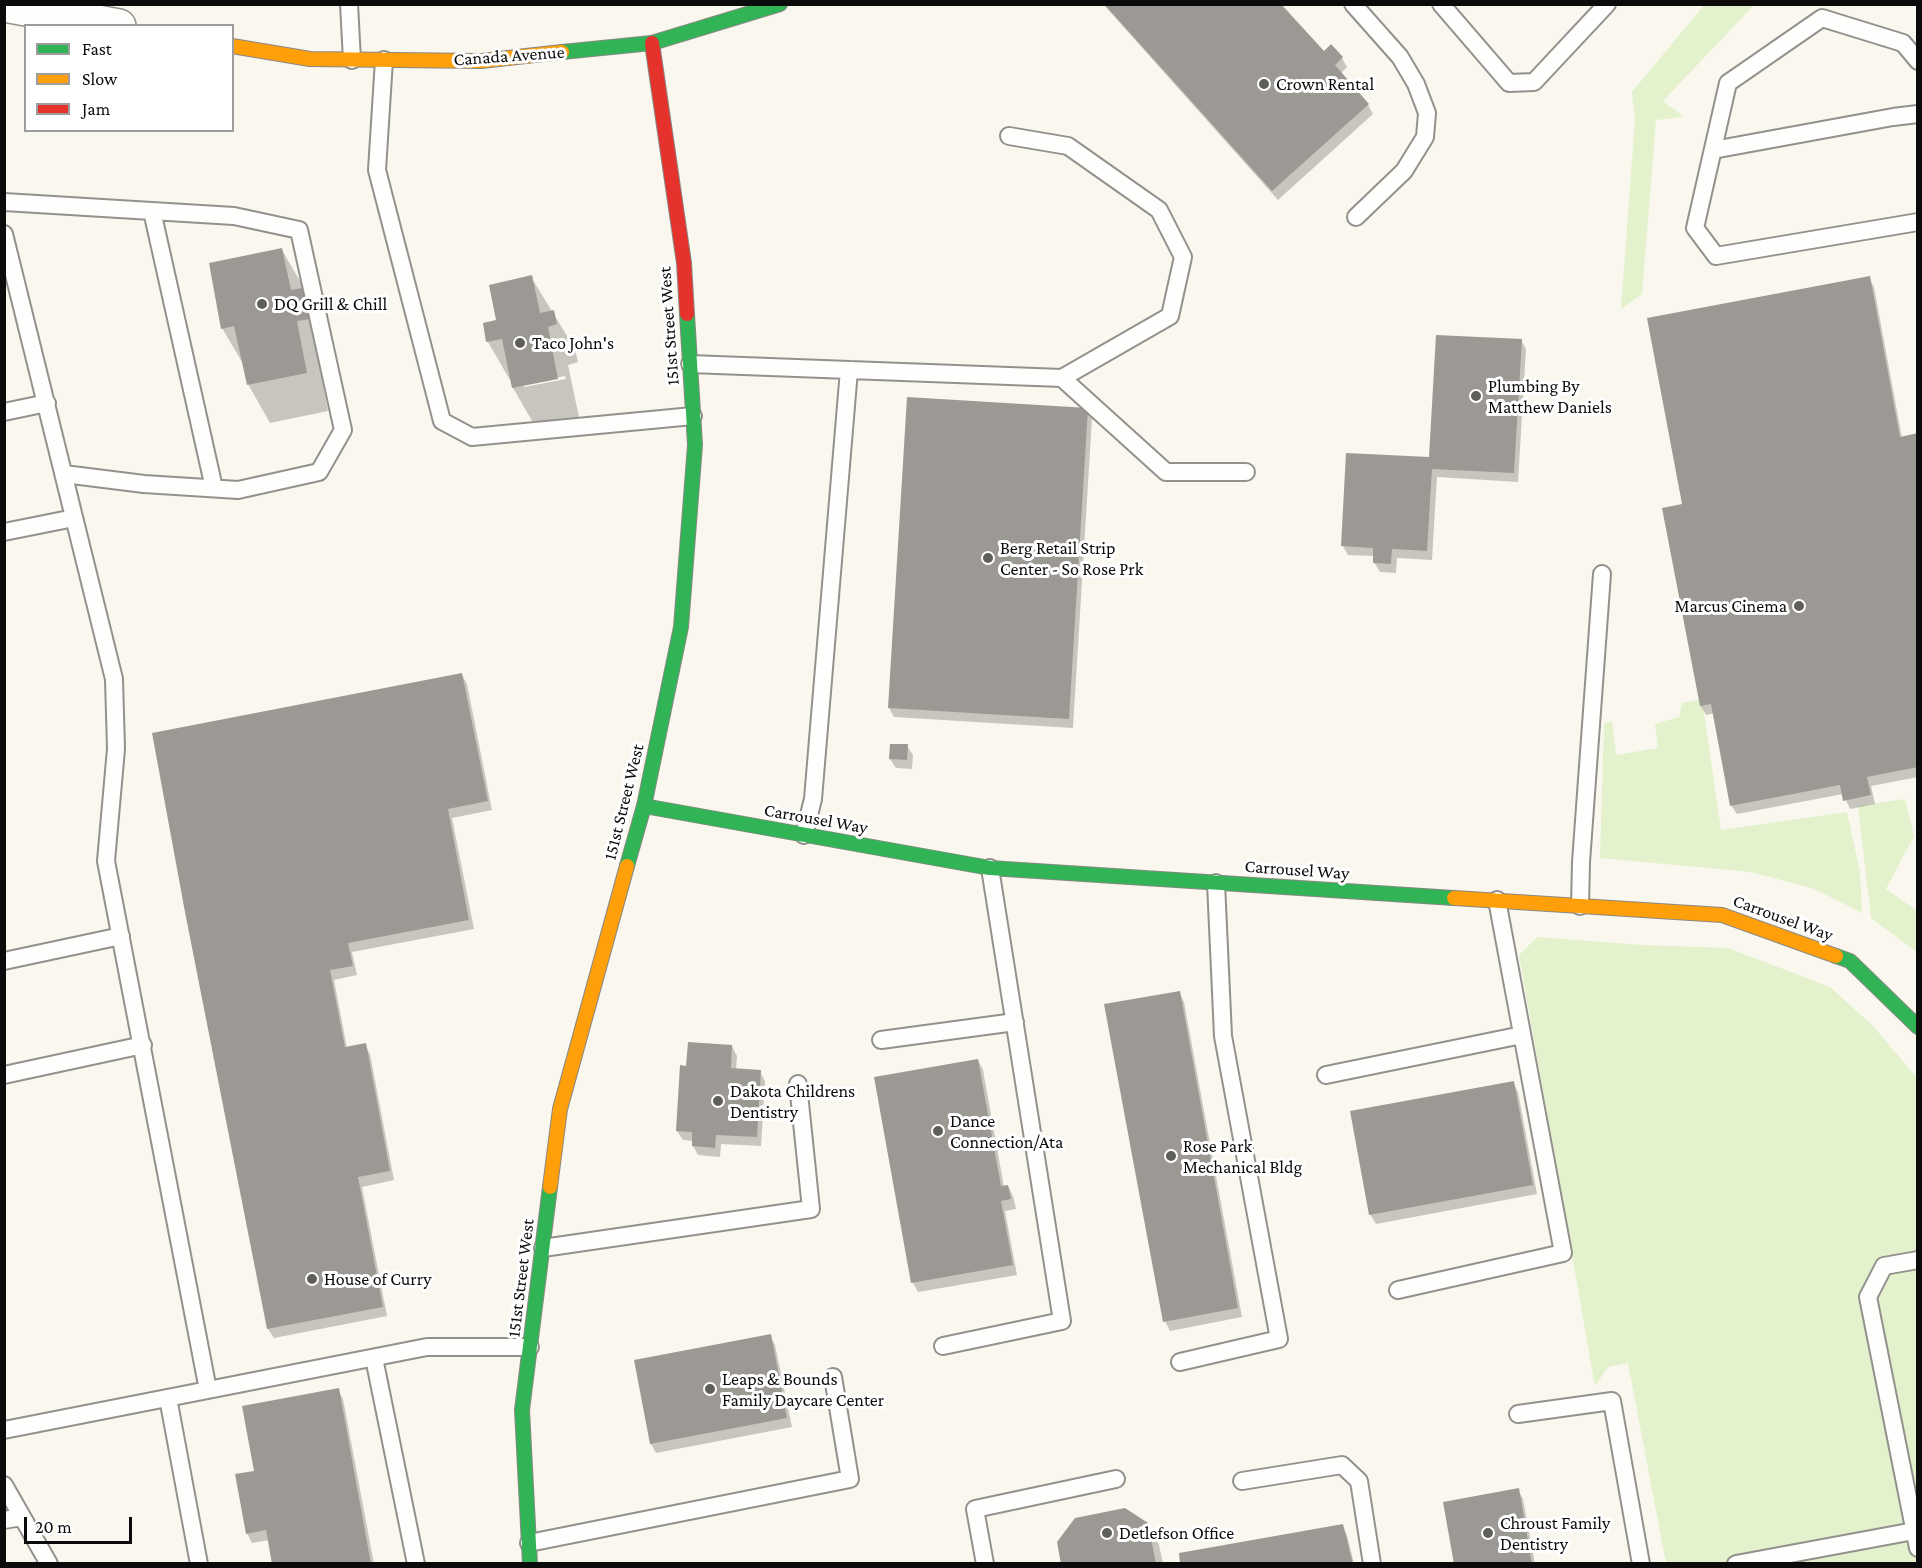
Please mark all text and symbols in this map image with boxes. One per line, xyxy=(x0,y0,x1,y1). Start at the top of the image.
legend xyxy=(24,24,234,132)
text: Fast xyxy=(82,39,112,59)
street label: Canada Avenue xyxy=(453,41,565,71)
text: Slow xyxy=(82,69,117,89)
place label: Crown Rental xyxy=(1276,73,1374,95)
marker: Crown Rental xyxy=(1257,77,1271,91)
text: Jam xyxy=(82,99,110,119)
street label: 151st Street West xyxy=(654,266,684,386)
place label: DQ Grill & Chill xyxy=(274,293,387,315)
marker: DQ Grill & Chill xyxy=(255,297,269,311)
place label: Taco John's xyxy=(532,332,614,354)
marker: Taco John's xyxy=(513,336,527,350)
place label: Plumbing By Matthew Daniels xyxy=(1488,375,1612,418)
marker: Plumbing By Matthew Daniels xyxy=(1469,389,1483,403)
place label: Berg Retail Strip Center - So Rose Prk xyxy=(1000,537,1143,580)
marker: Berg Retail Strip Center - So Rose Prk xyxy=(981,551,995,565)
place label: Marcus Cinema xyxy=(1675,595,1787,617)
marker: Marcus Cinema xyxy=(1792,599,1806,613)
street label: 151st Street West xyxy=(599,742,649,862)
street label: Carrousel Way xyxy=(762,799,870,839)
street label: Carrousel Way xyxy=(1244,856,1350,884)
street label: Carrousel Way xyxy=(1730,890,1836,946)
place label: Dakota Childrens Dentistry xyxy=(730,1080,855,1122)
marker: Dakota Childrens Dentistry xyxy=(711,1094,725,1108)
place label: Dance Connection/Ata xyxy=(950,1110,1063,1152)
marker: Dance Connection/Ata xyxy=(931,1124,945,1138)
place label: Rose Park Mechanical Bldg xyxy=(1183,1135,1302,1178)
marker: Rose Park Mechanical Bldg xyxy=(1164,1149,1178,1163)
street label: 151st Street West xyxy=(503,1218,539,1338)
place label: House of Curry xyxy=(324,1268,431,1290)
marker: House of Curry xyxy=(305,1272,319,1286)
place label: Leaps & Bounds Family Daycare Center xyxy=(722,1368,884,1410)
marker: Leaps & Bounds Family Daycare Center xyxy=(703,1382,717,1396)
scale bar xyxy=(27,1505,135,1543)
place label: Chroust Family Dentistry xyxy=(1500,1512,1610,1555)
text: 20 m xyxy=(35,1517,72,1537)
place label: Detlefson Office xyxy=(1119,1522,1234,1544)
marker: Detlefson Office xyxy=(1100,1526,1114,1540)
marker: Chroust Family Dentistry xyxy=(1481,1526,1495,1540)

